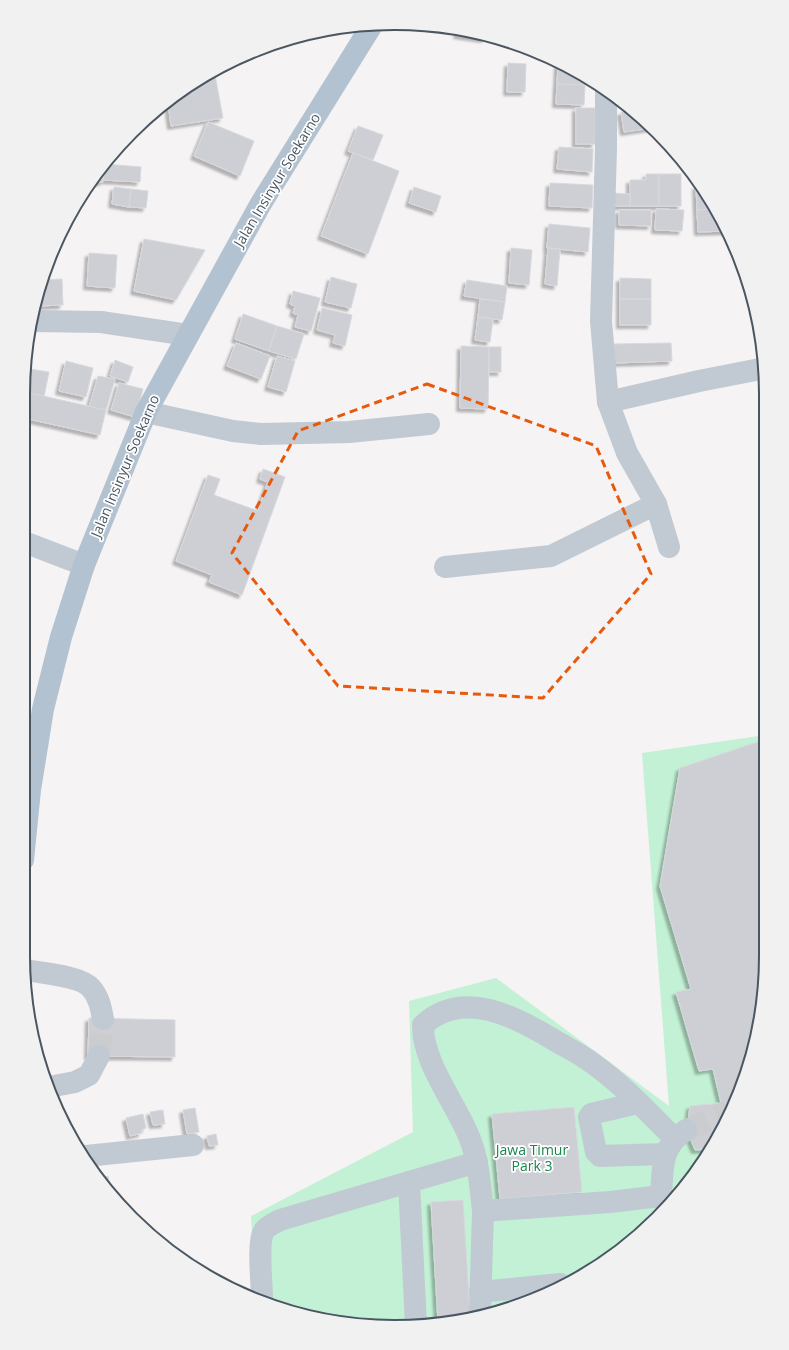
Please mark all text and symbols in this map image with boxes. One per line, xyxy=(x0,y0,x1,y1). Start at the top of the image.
street label: Jalan Insinyur Soekarno xyxy=(228,109,324,252)
street label: Jalan Insinyur Soekarno xyxy=(85,392,163,542)
park label: Jawa Timur Park 3 xyxy=(494,1140,568,1175)

